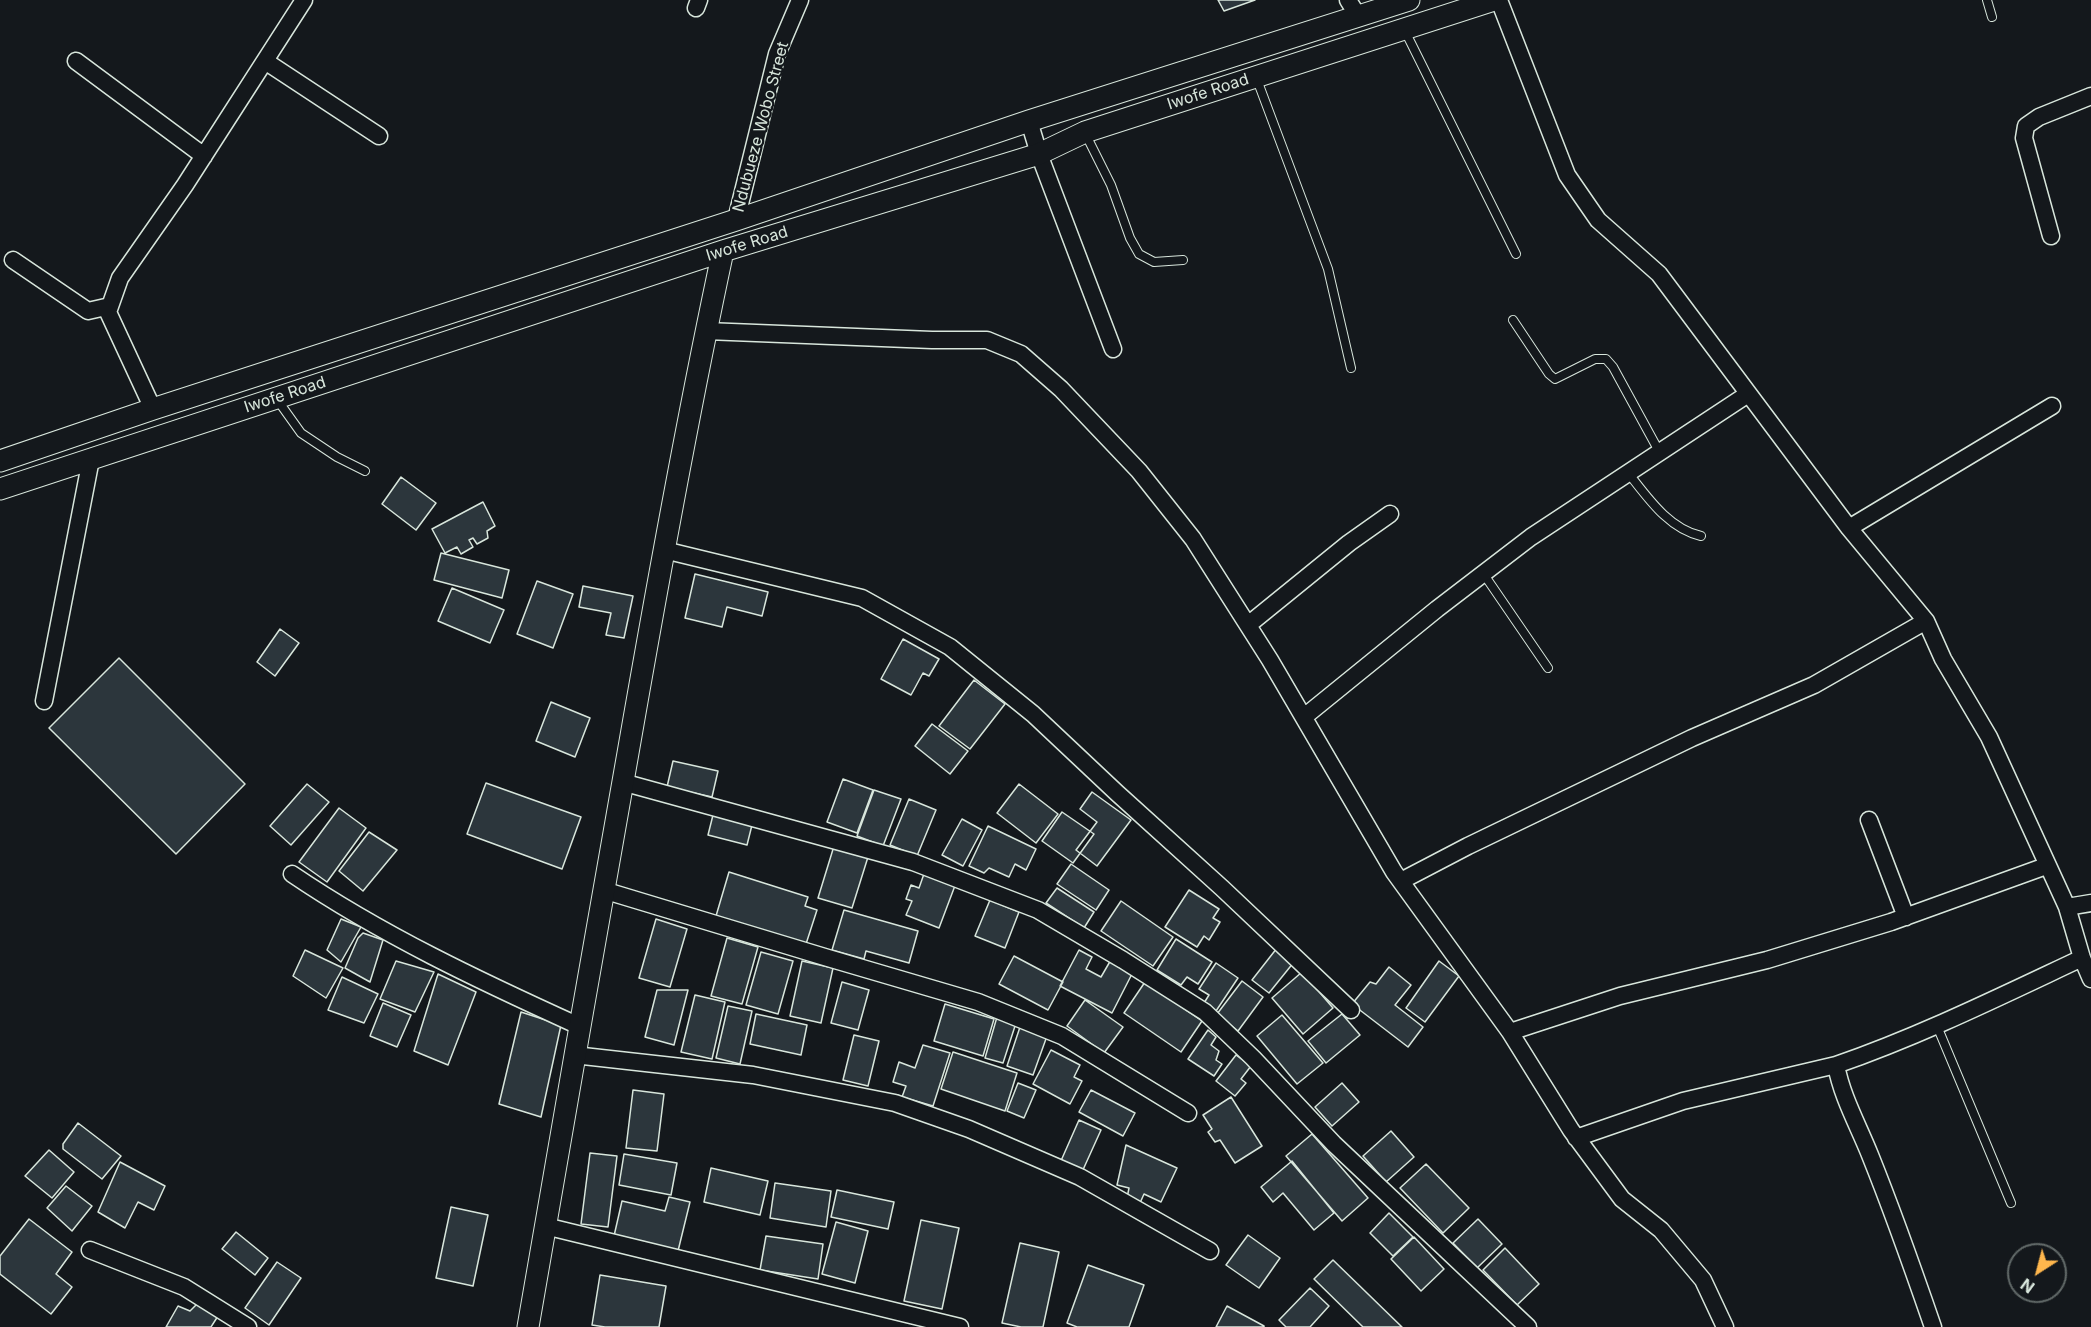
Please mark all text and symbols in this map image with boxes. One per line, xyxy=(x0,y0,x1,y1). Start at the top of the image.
street label: Ndubueze Wobo Street xyxy=(729,40,793,214)
street label: Iwofe Road xyxy=(1165,70,1251,114)
street label: Iwofe Road xyxy=(704,222,790,266)
street label: Iwofe Road xyxy=(242,373,328,417)
north arrow xyxy=(2007,1243,2067,1303)
text: N xyxy=(2017,1274,2038,1298)

